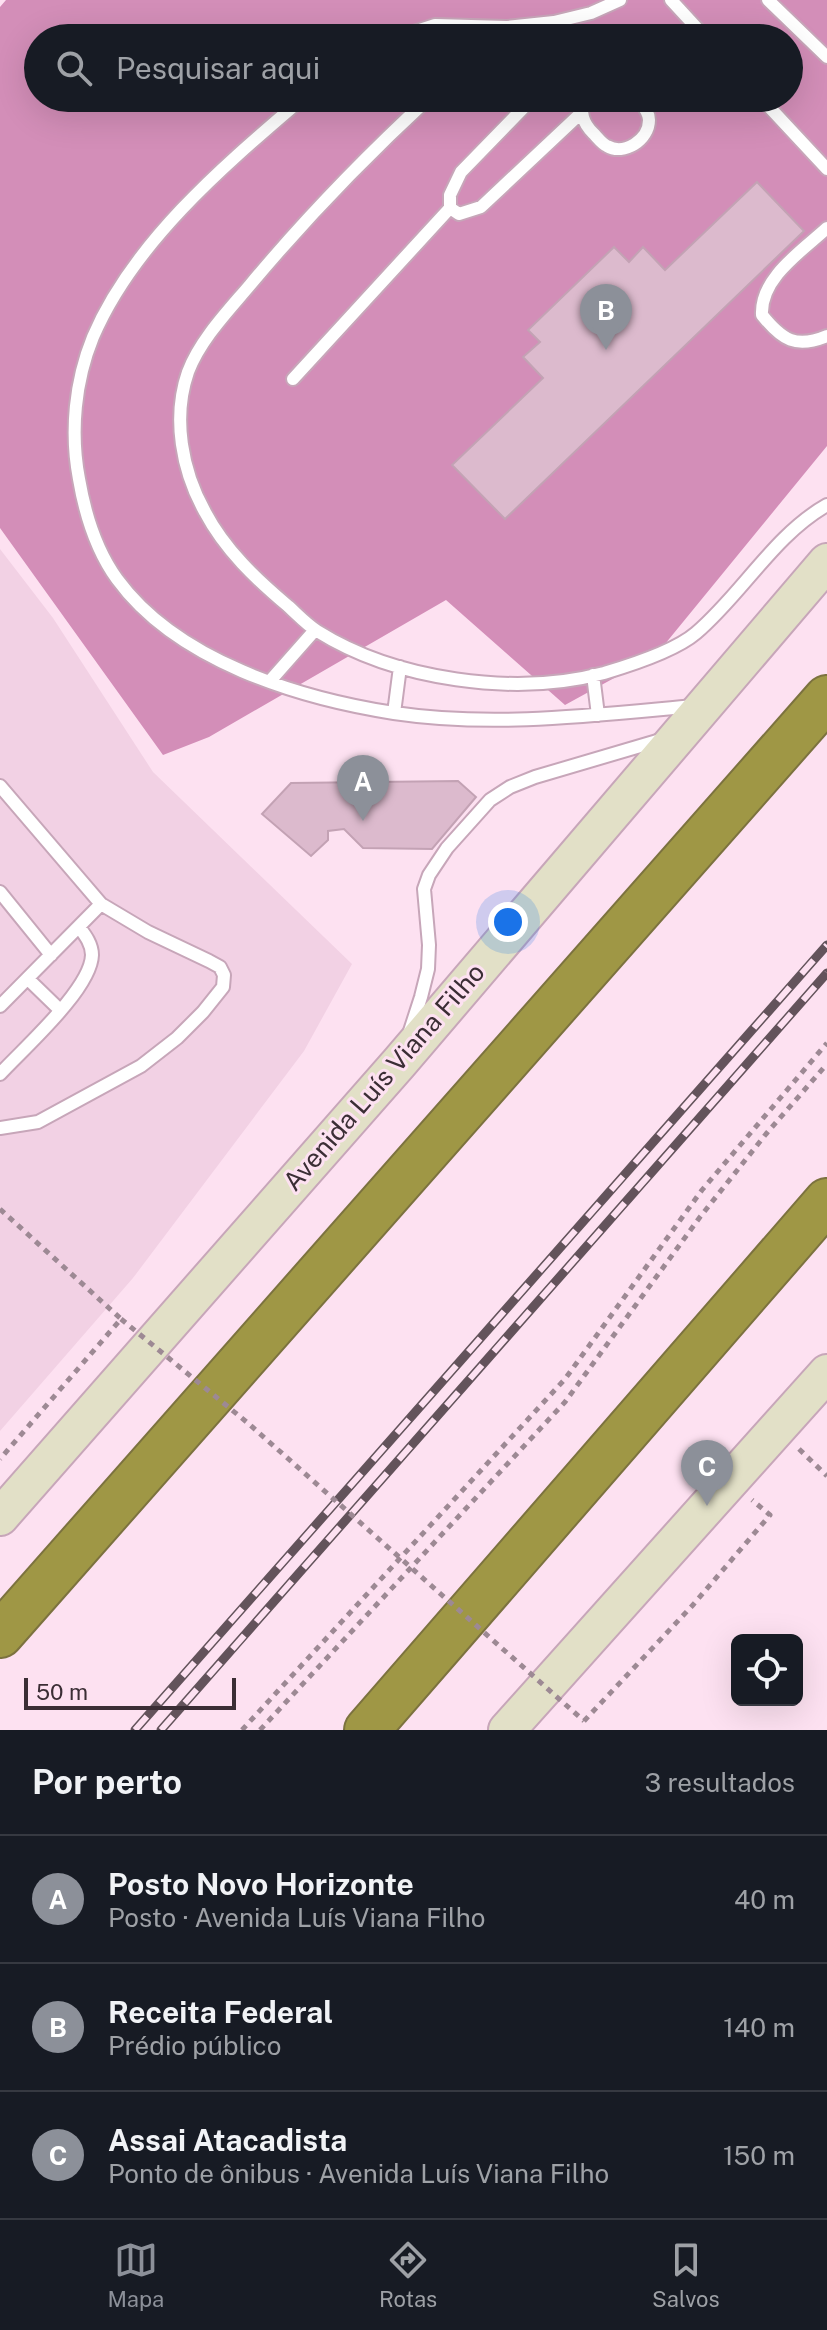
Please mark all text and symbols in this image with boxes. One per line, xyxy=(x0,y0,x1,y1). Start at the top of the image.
search box xyxy=(24,24,803,112)
icon: search xyxy=(52,46,96,90)
text: Pesquisar aqui xyxy=(116,50,320,86)
pin: B xyxy=(580,284,632,350)
pin: A xyxy=(337,755,389,821)
your location xyxy=(488,902,528,942)
street label: Avenida Luís Viana Filho xyxy=(276,957,491,1197)
pin: C xyxy=(681,1440,733,1506)
map controls xyxy=(731,1634,803,1706)
button: locate xyxy=(731,1634,803,1706)
scale bar xyxy=(24,1674,236,1710)
text: 50 m xyxy=(36,1679,88,1705)
text: Por perto xyxy=(32,1762,182,1802)
text: 3 resultados xyxy=(645,1767,795,1798)
text: Posto Novo Horizonte xyxy=(108,1866,414,1902)
text: A xyxy=(49,1884,67,1915)
text: 40 m xyxy=(734,1884,795,1915)
text: Posto · Avenida Luís Viana Filho xyxy=(108,1902,486,1933)
text: Receita Federal xyxy=(108,1994,333,2030)
text: B xyxy=(49,2012,67,2043)
text: 140 m xyxy=(723,2012,795,2043)
text: Prédio público xyxy=(108,2030,281,2061)
text: Assai Atacadista xyxy=(108,2122,347,2158)
text: C xyxy=(49,2140,67,2171)
text: 150 m xyxy=(723,2140,795,2171)
text: Ponto de ônibus · Avenida Luís Viana Filho xyxy=(108,2158,609,2189)
tab: Mapa xyxy=(107,2238,164,2312)
tab: Rotas xyxy=(379,2238,437,2312)
tab: Salvos xyxy=(652,2238,720,2312)

